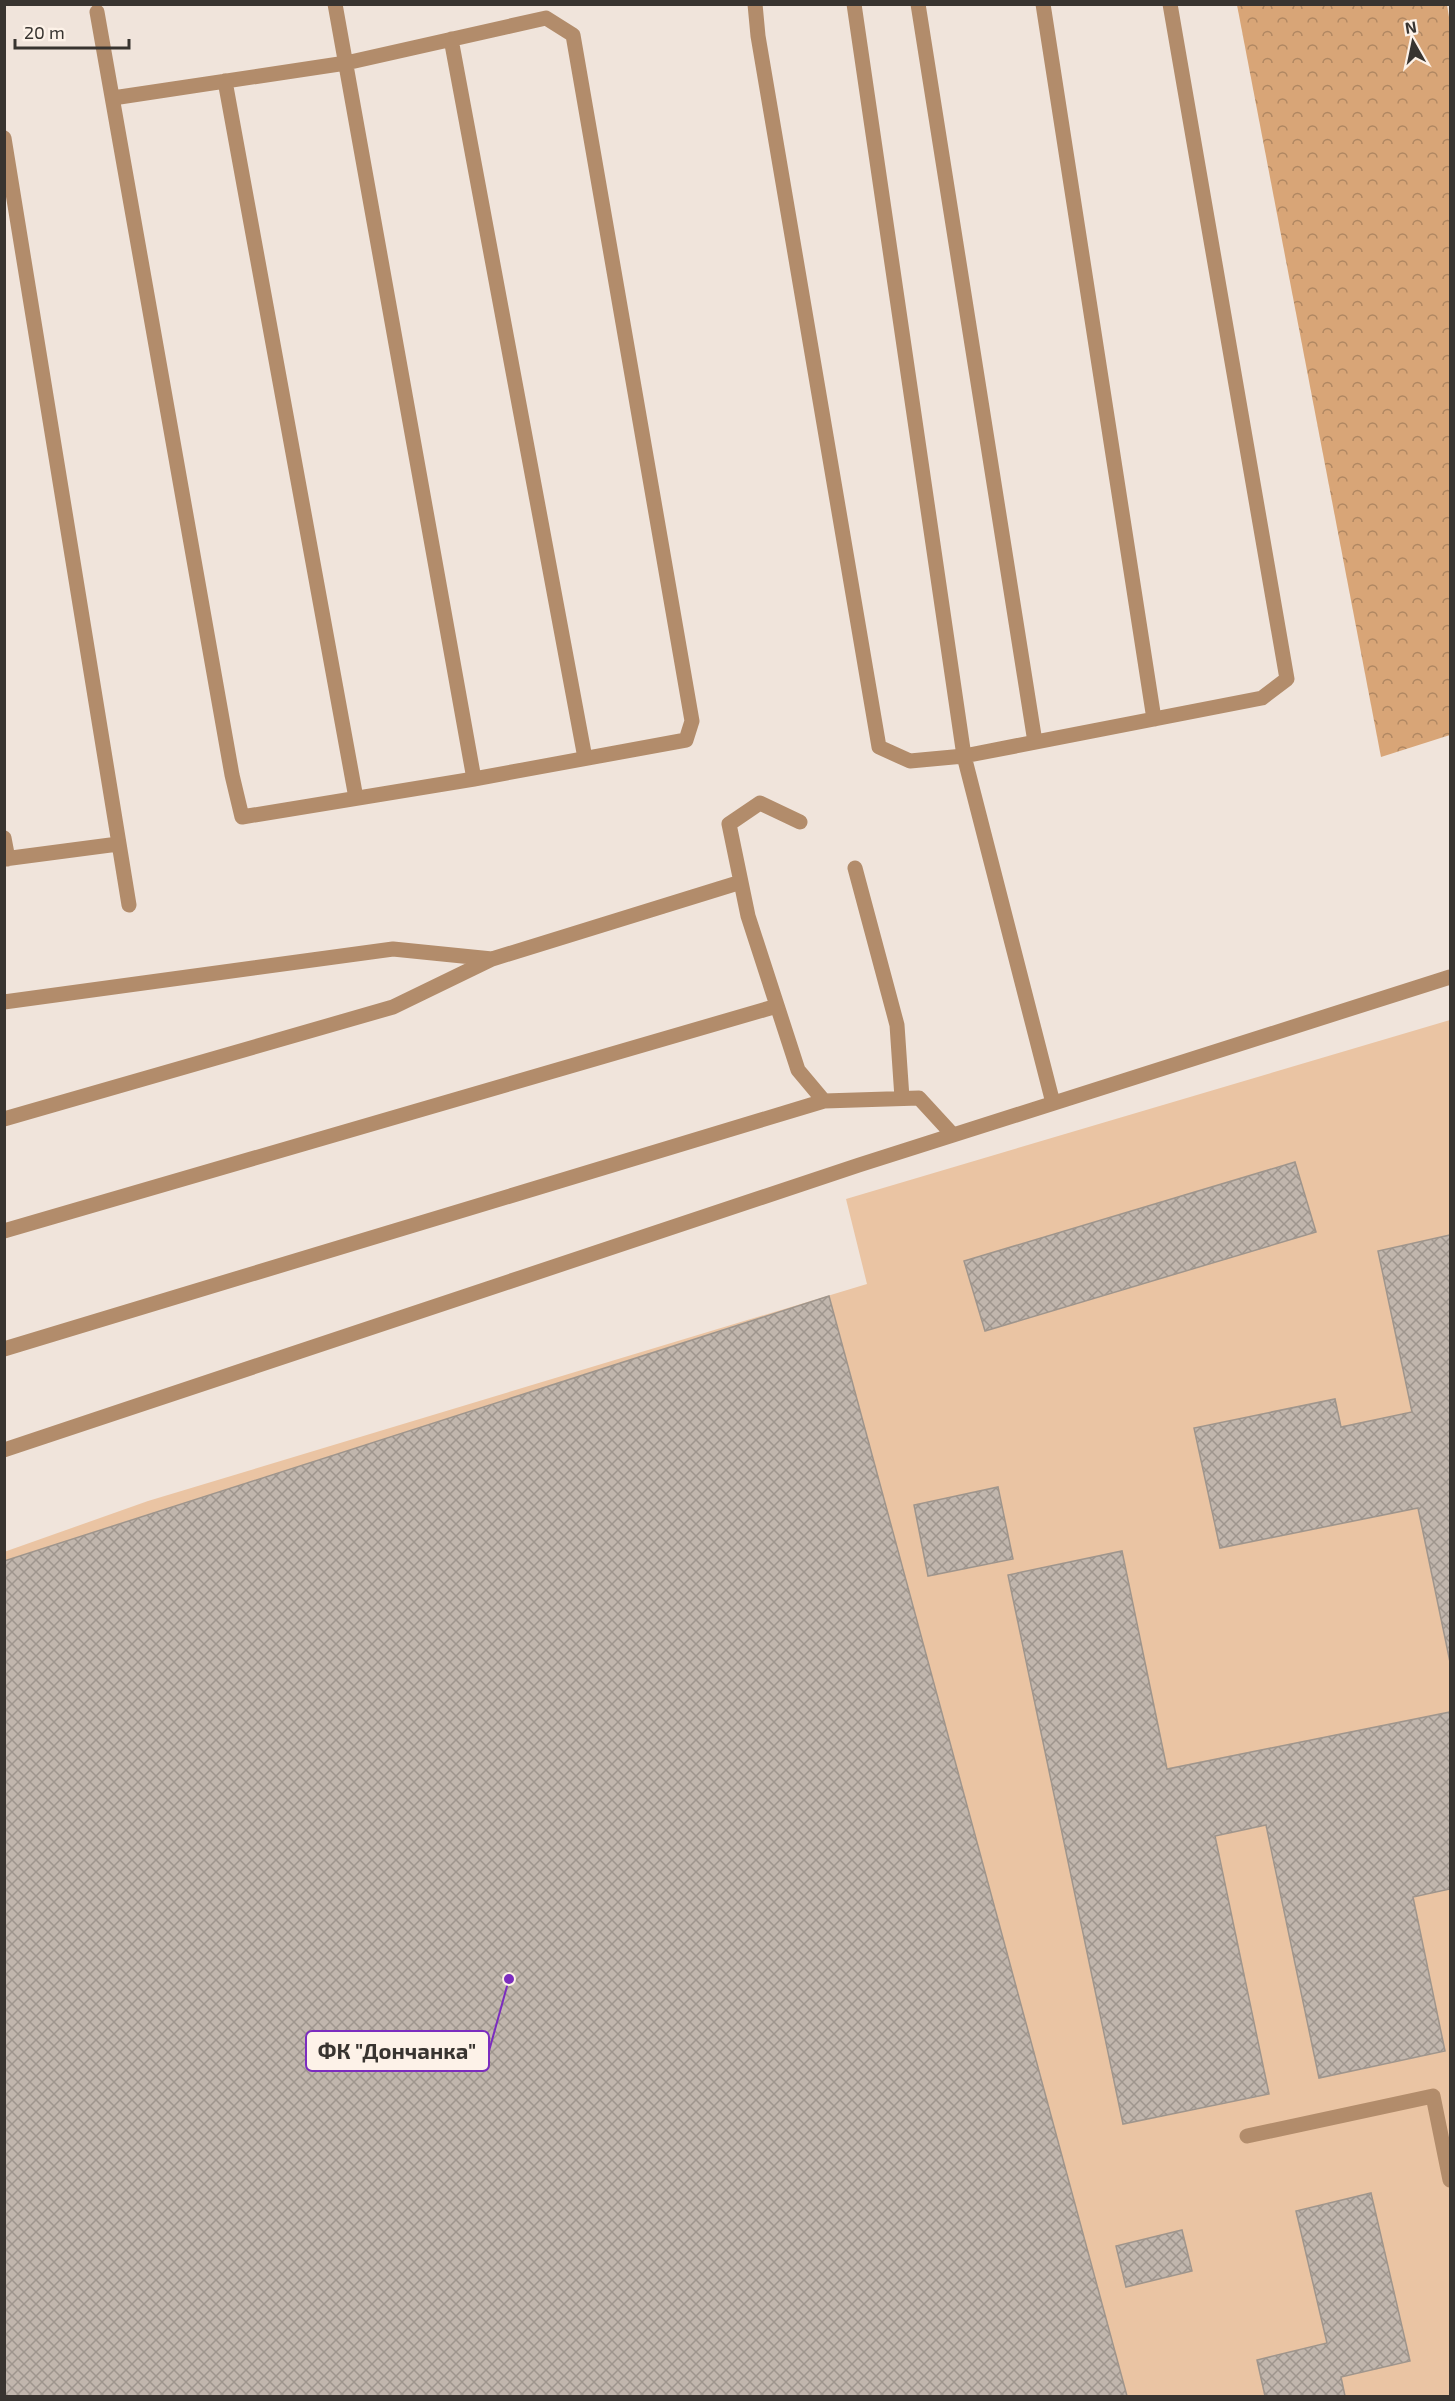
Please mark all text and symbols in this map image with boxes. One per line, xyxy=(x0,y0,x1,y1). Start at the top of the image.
scale bar xyxy=(15,12,129,50)
north arrow xyxy=(1383,12,1443,72)
text: N xyxy=(1403,16,1418,37)
text: 20 m xyxy=(24,21,65,43)
callout: ФК "Дончанка" xyxy=(306,2031,489,2071)
text: ФК "Дончанка" xyxy=(318,2037,476,2063)

